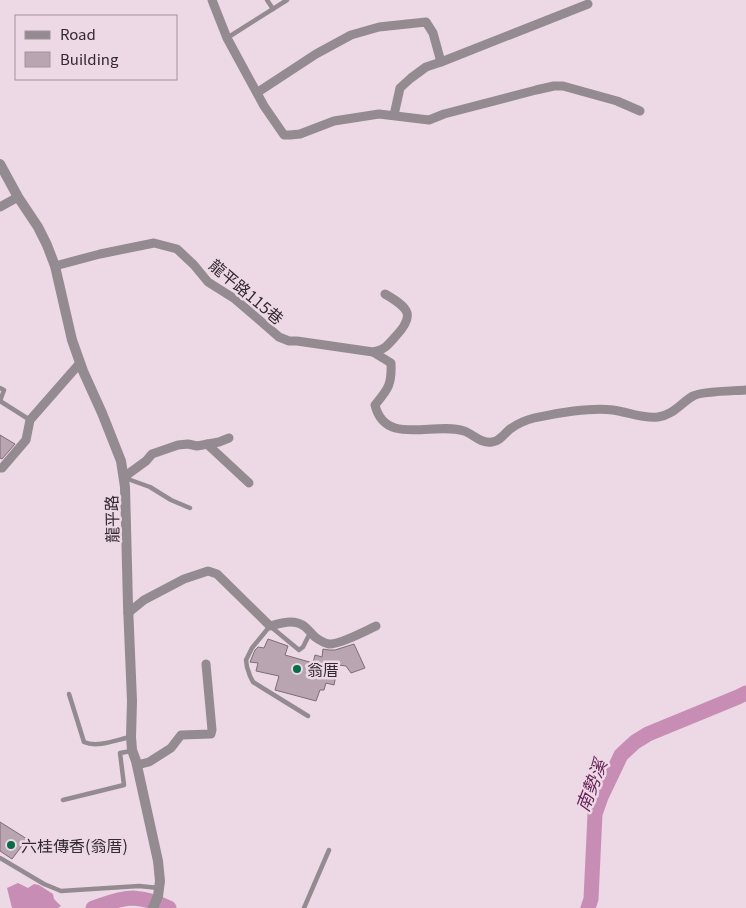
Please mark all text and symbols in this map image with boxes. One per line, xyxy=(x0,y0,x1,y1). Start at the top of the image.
legend xyxy=(15,15,178,80)
text: Road xyxy=(60,23,96,44)
text: Building xyxy=(60,48,119,69)
street label: 龍平路115巷 xyxy=(205,253,289,329)
street label: 龍平路 xyxy=(99,495,123,543)
place label: 翁厝 xyxy=(307,657,339,681)
marker: 翁厝 xyxy=(291,663,303,675)
water label: 南勢溪 xyxy=(568,752,613,815)
place label: 六桂傳香(翁厝) xyxy=(21,833,128,857)
marker: 六桂傳香(翁厝) xyxy=(5,839,17,851)

